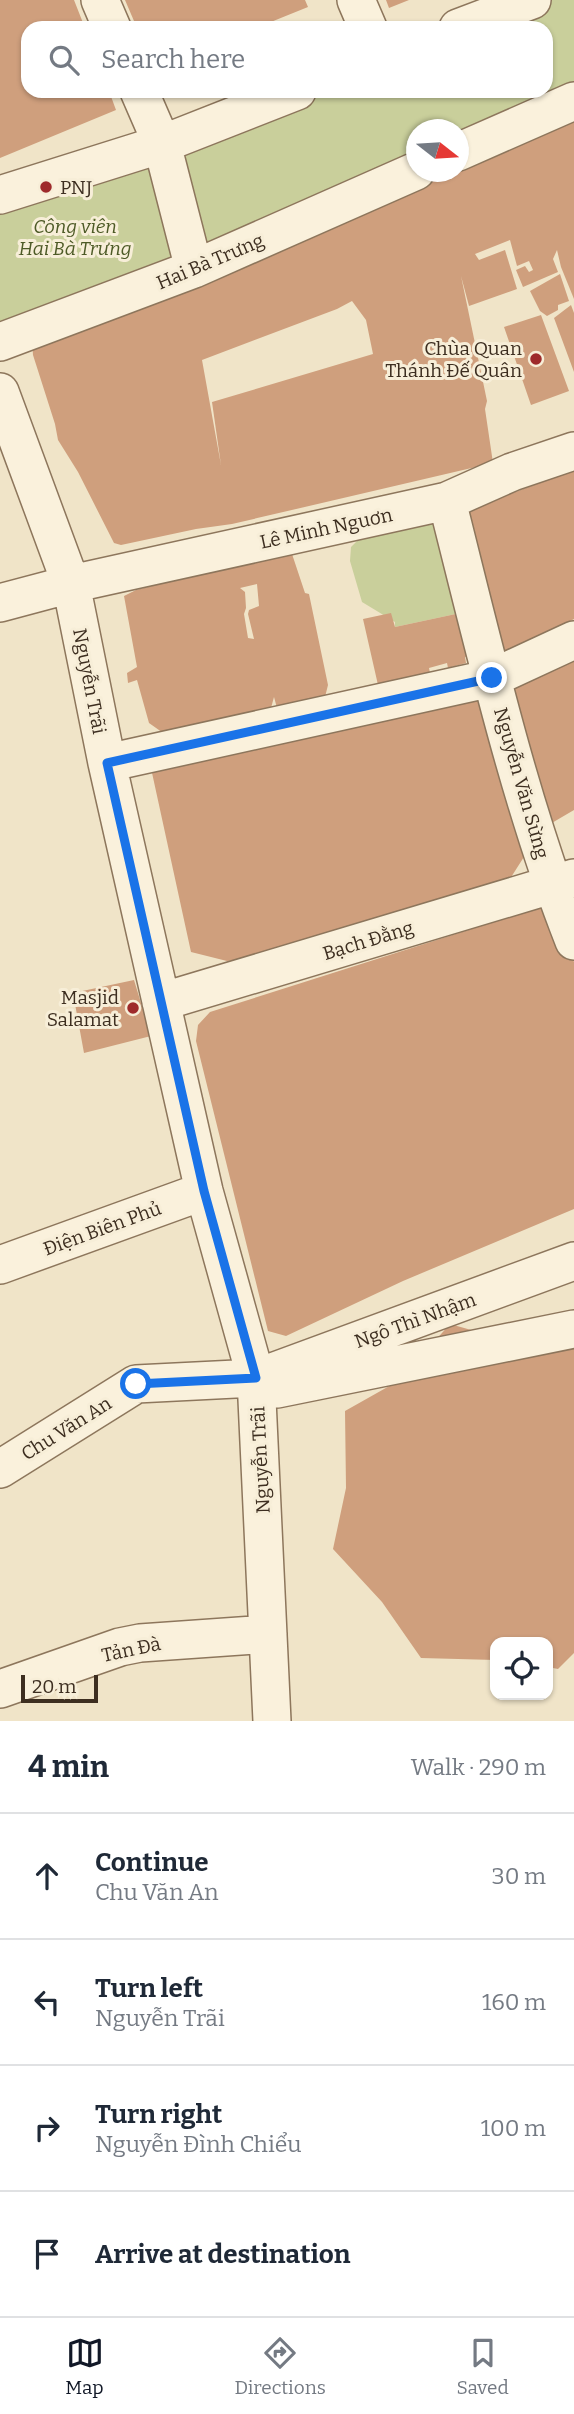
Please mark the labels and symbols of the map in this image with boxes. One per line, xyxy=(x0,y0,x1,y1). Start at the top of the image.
north arrow xyxy=(406,119,469,182)
place label: PNJ xyxy=(60,176,92,199)
marker: PNJ xyxy=(38,179,54,195)
park label: Công viên Hai Bà Trưng xyxy=(18,215,132,260)
street label: Hai Bà Trưng xyxy=(153,228,268,294)
place label: Chùa Quan Thánh Đế Quân xyxy=(385,337,522,382)
marker: Chùa Quan Thánh Đế Quân xyxy=(528,351,544,367)
street label: Lê Minh Nguơn xyxy=(258,503,394,554)
street label: Nguyễn Trãi xyxy=(68,626,111,736)
route end xyxy=(476,662,507,693)
street label: Nguyễn Văn Sừng xyxy=(489,705,554,862)
street label: Bạch Đằng xyxy=(320,916,417,965)
place label: Masjid Salamat xyxy=(47,986,119,1031)
marker: Masjid Salamat xyxy=(125,1000,141,1016)
street label: Điện Biên Phủ xyxy=(40,1196,164,1260)
street label: Ngô Thì Nhậm xyxy=(351,1288,479,1353)
route start xyxy=(120,1368,151,1399)
street label: Chu Văn An xyxy=(17,1392,116,1465)
street label: Nguyễn Trãi xyxy=(246,1406,275,1514)
street label: Tản Đà xyxy=(99,1632,163,1667)
scale bar xyxy=(21,1672,98,1704)

